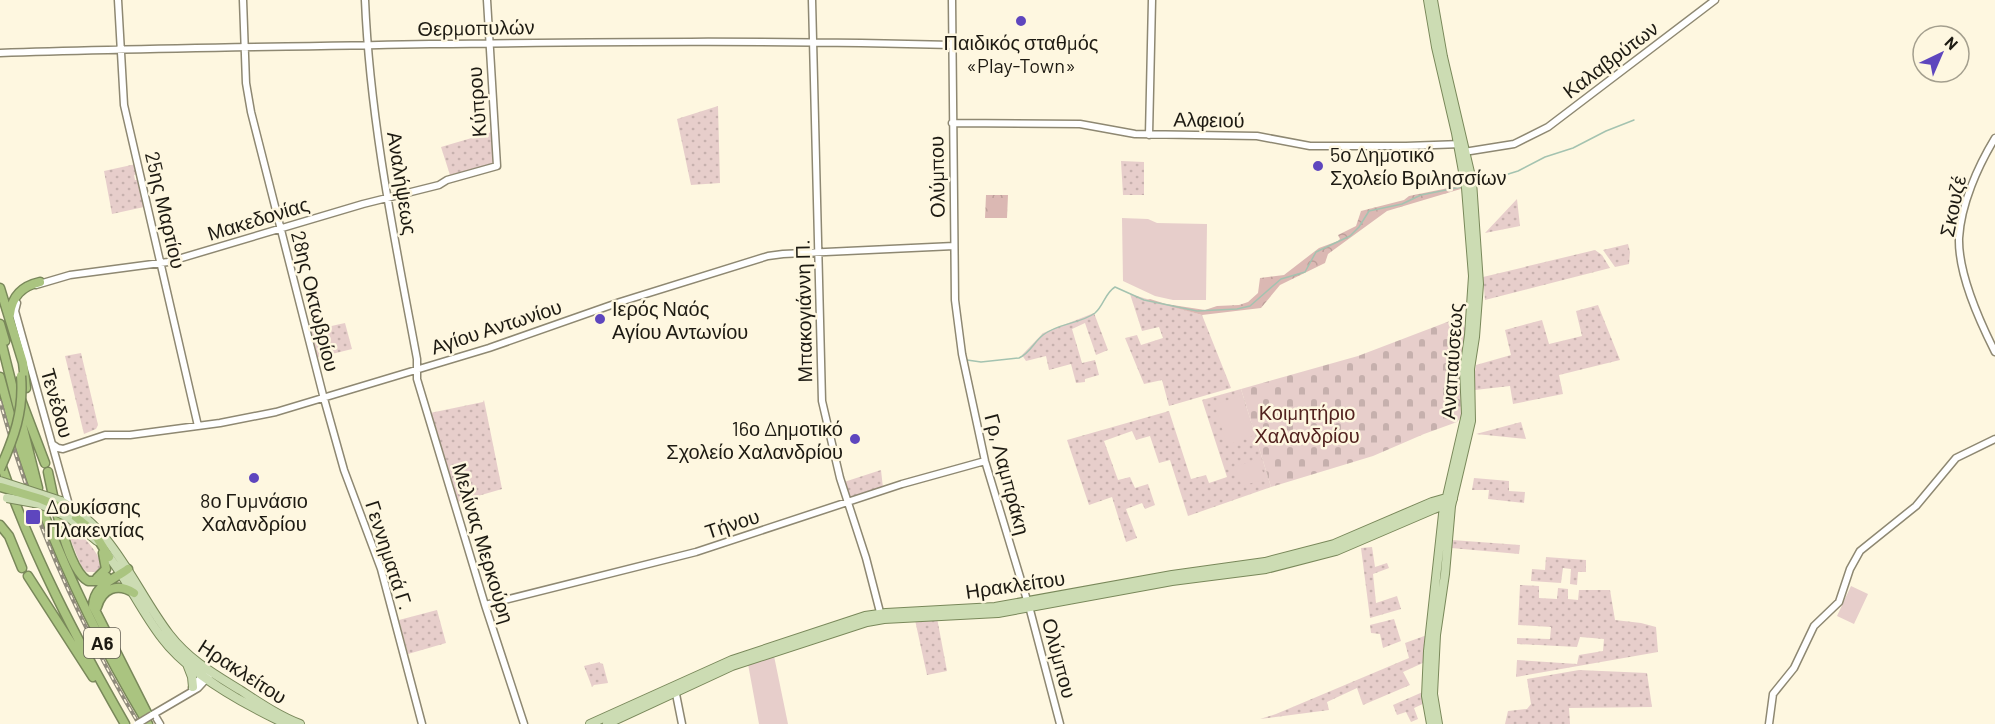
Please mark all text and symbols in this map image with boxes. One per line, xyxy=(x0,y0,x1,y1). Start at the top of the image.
street label: Θερμοπυλών xyxy=(417,14,535,40)
marker: Παιδικός σταθμός «Play-Town» xyxy=(1014,14,1028,28)
street label: Καλαβρύτων xyxy=(1558,15,1662,103)
north arrow xyxy=(1911,24,1971,84)
place label: Παιδικός σταθμός «Play-Town» xyxy=(944,30,1099,77)
text: N xyxy=(1941,32,1962,53)
street label: Κύπρου xyxy=(462,66,490,138)
street label: Αλφειού xyxy=(1173,106,1245,132)
street label: Αναλήψεως xyxy=(383,130,423,237)
street label: Ολύμπου xyxy=(923,136,949,218)
place label: 5ο Δημοτικό Σχολείο Βριλησσίων xyxy=(1330,142,1507,189)
street label: 25ης Μαρτίου xyxy=(141,149,191,271)
marker: 5ο Δημοτικό Σχολείο Βριλησσίων xyxy=(1311,159,1325,173)
street label: Σκουζέ xyxy=(1934,173,1970,239)
street label: Μακεδονίας xyxy=(204,191,312,245)
street label: 28ης Οκτωβρίου xyxy=(287,228,345,374)
street label: Μπακογιάννη Π. xyxy=(790,239,816,383)
street label: Αγίου Αντωνίου xyxy=(428,294,564,358)
place label: Ιερός Ναός Αγίου Αντωνίου xyxy=(612,296,748,343)
street label: Αναπαύσεως xyxy=(1435,302,1467,420)
marker: Ιερός Ναός Αγίου Αντωνίου xyxy=(593,312,607,326)
street label: Τενέδου xyxy=(37,366,79,440)
park label: Κοιμητήριο Χαλανδρίου xyxy=(1254,400,1360,447)
street label: Γρ, Λαμπράκη xyxy=(980,411,1036,537)
place label: 16ο Δημοτικό Σχολείο Χαλανδρίου xyxy=(666,416,843,463)
marker: 16ο Δημοτικό Σχολείο Χαλανδρίου xyxy=(848,432,862,446)
street label: Μελίνας Μερκούρη xyxy=(448,460,520,626)
marker: 8ο Γυμνάσιο Χαλανδρίου xyxy=(247,471,261,485)
place label: 8ο Γυμνάσιο Χαλανδρίου xyxy=(200,488,308,535)
place label: Δουκίσσης Πλακεντίας xyxy=(46,494,145,541)
street label: Γεννηματά Γ. xyxy=(361,497,419,613)
street label: Τήνου xyxy=(702,503,762,543)
marker: Δουκίσσης Πλακεντίας xyxy=(24,508,42,526)
street label: Ηρακλείτου xyxy=(964,565,1066,603)
street label: Ολύμπου xyxy=(1038,615,1082,701)
road number: Α6 xyxy=(84,628,120,658)
street label: Ηρακλείτου xyxy=(194,634,292,708)

